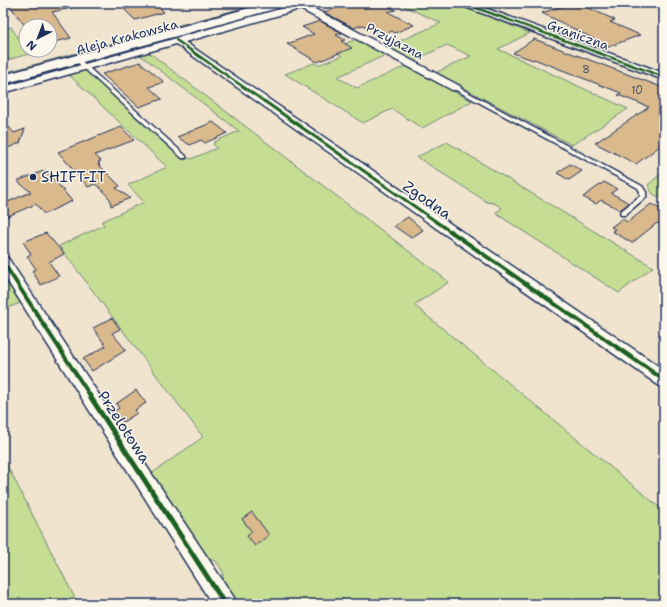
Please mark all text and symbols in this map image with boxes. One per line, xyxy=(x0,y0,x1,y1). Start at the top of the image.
street label: Aleja Krakowska xyxy=(74,15,180,59)
street label: Graniczna xyxy=(545,16,611,54)
north arrow xyxy=(18,18,58,58)
street label: Przyjazna xyxy=(363,19,427,63)
text: N xyxy=(23,36,40,54)
house number: 8 xyxy=(582,62,590,77)
house number: 10 xyxy=(631,83,643,98)
place label: SHIFT-IT xyxy=(41,167,106,187)
marker: SHIFT-IT xyxy=(28,172,38,182)
street label: Zgodna xyxy=(399,176,456,224)
street label: Przelotowa xyxy=(93,387,155,468)

